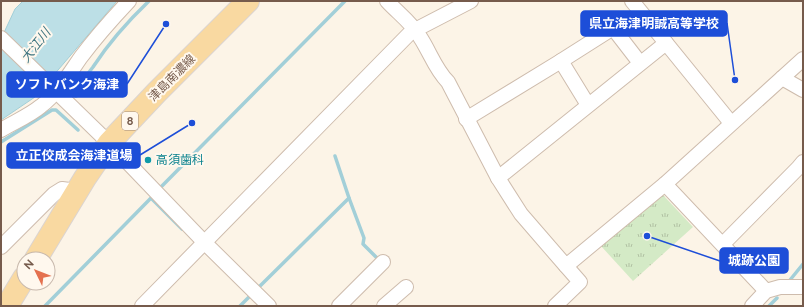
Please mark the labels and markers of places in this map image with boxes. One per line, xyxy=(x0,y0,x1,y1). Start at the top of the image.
callout: 県立海津明誠高等学校 xyxy=(581,11,727,36)
callout: ソフトバンク海津 xyxy=(7,72,127,97)
callout: 立正佼成会海津道場 xyxy=(7,143,140,168)
place label: 高須歯科 xyxy=(156,153,204,167)
marker: 高須歯科 xyxy=(143,155,153,165)
callout: 城跡公園 xyxy=(720,248,788,273)

